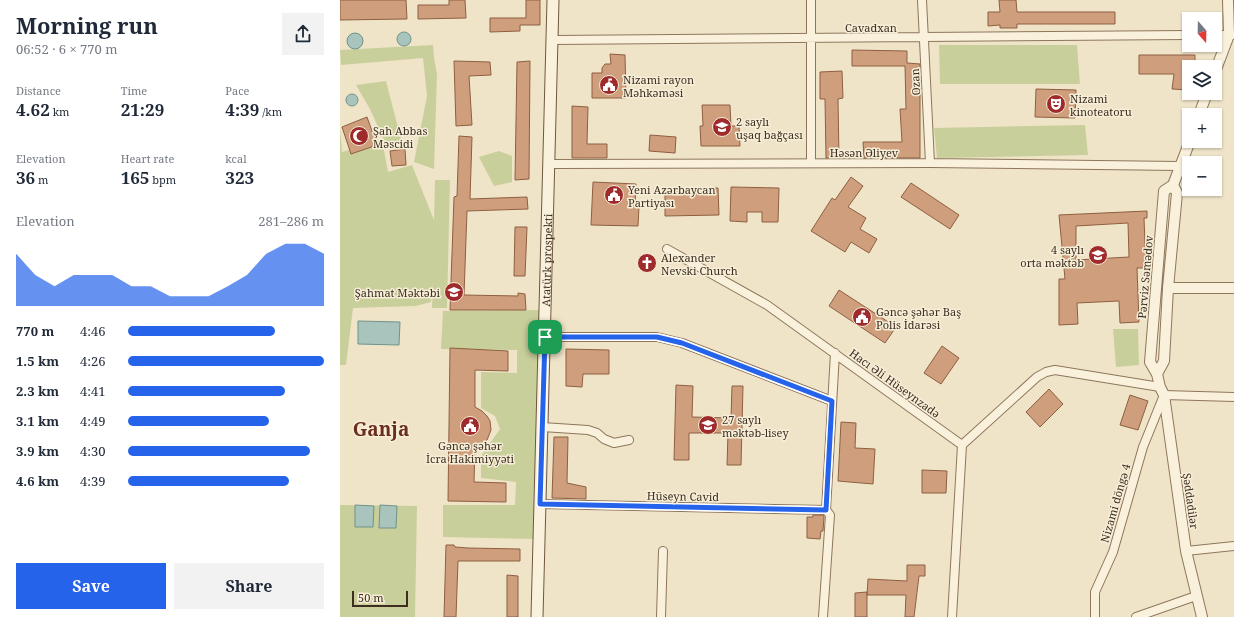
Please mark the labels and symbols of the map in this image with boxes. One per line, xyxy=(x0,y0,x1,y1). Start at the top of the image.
north arrow xyxy=(1182,12,1222,52)
street label: Cavadxan xyxy=(845,20,897,35)
street label: Ozan xyxy=(907,68,923,96)
place label: Nizami rayon Məhkəməsi xyxy=(623,72,694,100)
public building icon: Nizami rayon Məhkəməsi xyxy=(598,74,620,96)
place label: Nizami kinoteatoru xyxy=(1070,91,1132,119)
theatre icon: Nizami kinoteatoru xyxy=(1045,93,1067,115)
place label: 2 saylı uşaq bağçası xyxy=(736,114,803,142)
school or university icon: 2 saylı uşaq bağçası xyxy=(711,116,733,138)
place label: Şah Abbas Məscidi xyxy=(373,123,427,151)
mosque icon: Şah Abbas Məscidi xyxy=(348,125,370,147)
street label: Həsən Əliyev xyxy=(830,145,899,160)
place label: Yeni Azərbaycan Partiyası xyxy=(627,182,716,210)
public building icon: Yeni Azərbaycan Partiyası xyxy=(603,184,625,206)
street label: Atatürk prospekti xyxy=(538,213,555,307)
street label: Pərviz Səmədov xyxy=(1134,234,1156,319)
place label: 4 saylı orta məktəb xyxy=(1020,242,1084,270)
school or university icon: 4 saylı orta məktəb xyxy=(1087,244,1109,266)
place label: Alexander Nevski Church xyxy=(661,250,738,278)
church icon: Alexander Nevski Church xyxy=(636,252,658,274)
school or university icon: Şahmat Məktəbi xyxy=(443,281,465,303)
place label: Şahmat Məktəbi xyxy=(355,285,440,300)
place label: Gəncə şəhər Baş Polis İdarəsi xyxy=(876,304,961,332)
public building icon: Gəncə şəhər Baş Polis İdarəsi xyxy=(851,306,873,328)
pin xyxy=(528,320,562,354)
street label: Hacı Əli Hüseynzadə xyxy=(847,345,943,421)
place label: 27 saylı məktəb-lisey xyxy=(722,412,789,440)
school or university icon: 27 saylı məktəb-lisey xyxy=(697,414,719,436)
public building icon: Gəncə şəhər İcra Hakimiyyəti xyxy=(459,415,481,437)
district label: Ganja xyxy=(353,416,409,442)
place label: Gəncə şəhər İcra Hakimiyyəti xyxy=(426,438,514,466)
street label: Nizami döngə 4 xyxy=(1097,462,1133,544)
street label: Şəddadilər xyxy=(1180,472,1202,531)
street label: Hüseyn Cavid xyxy=(647,488,720,504)
scale bar xyxy=(352,589,408,608)

